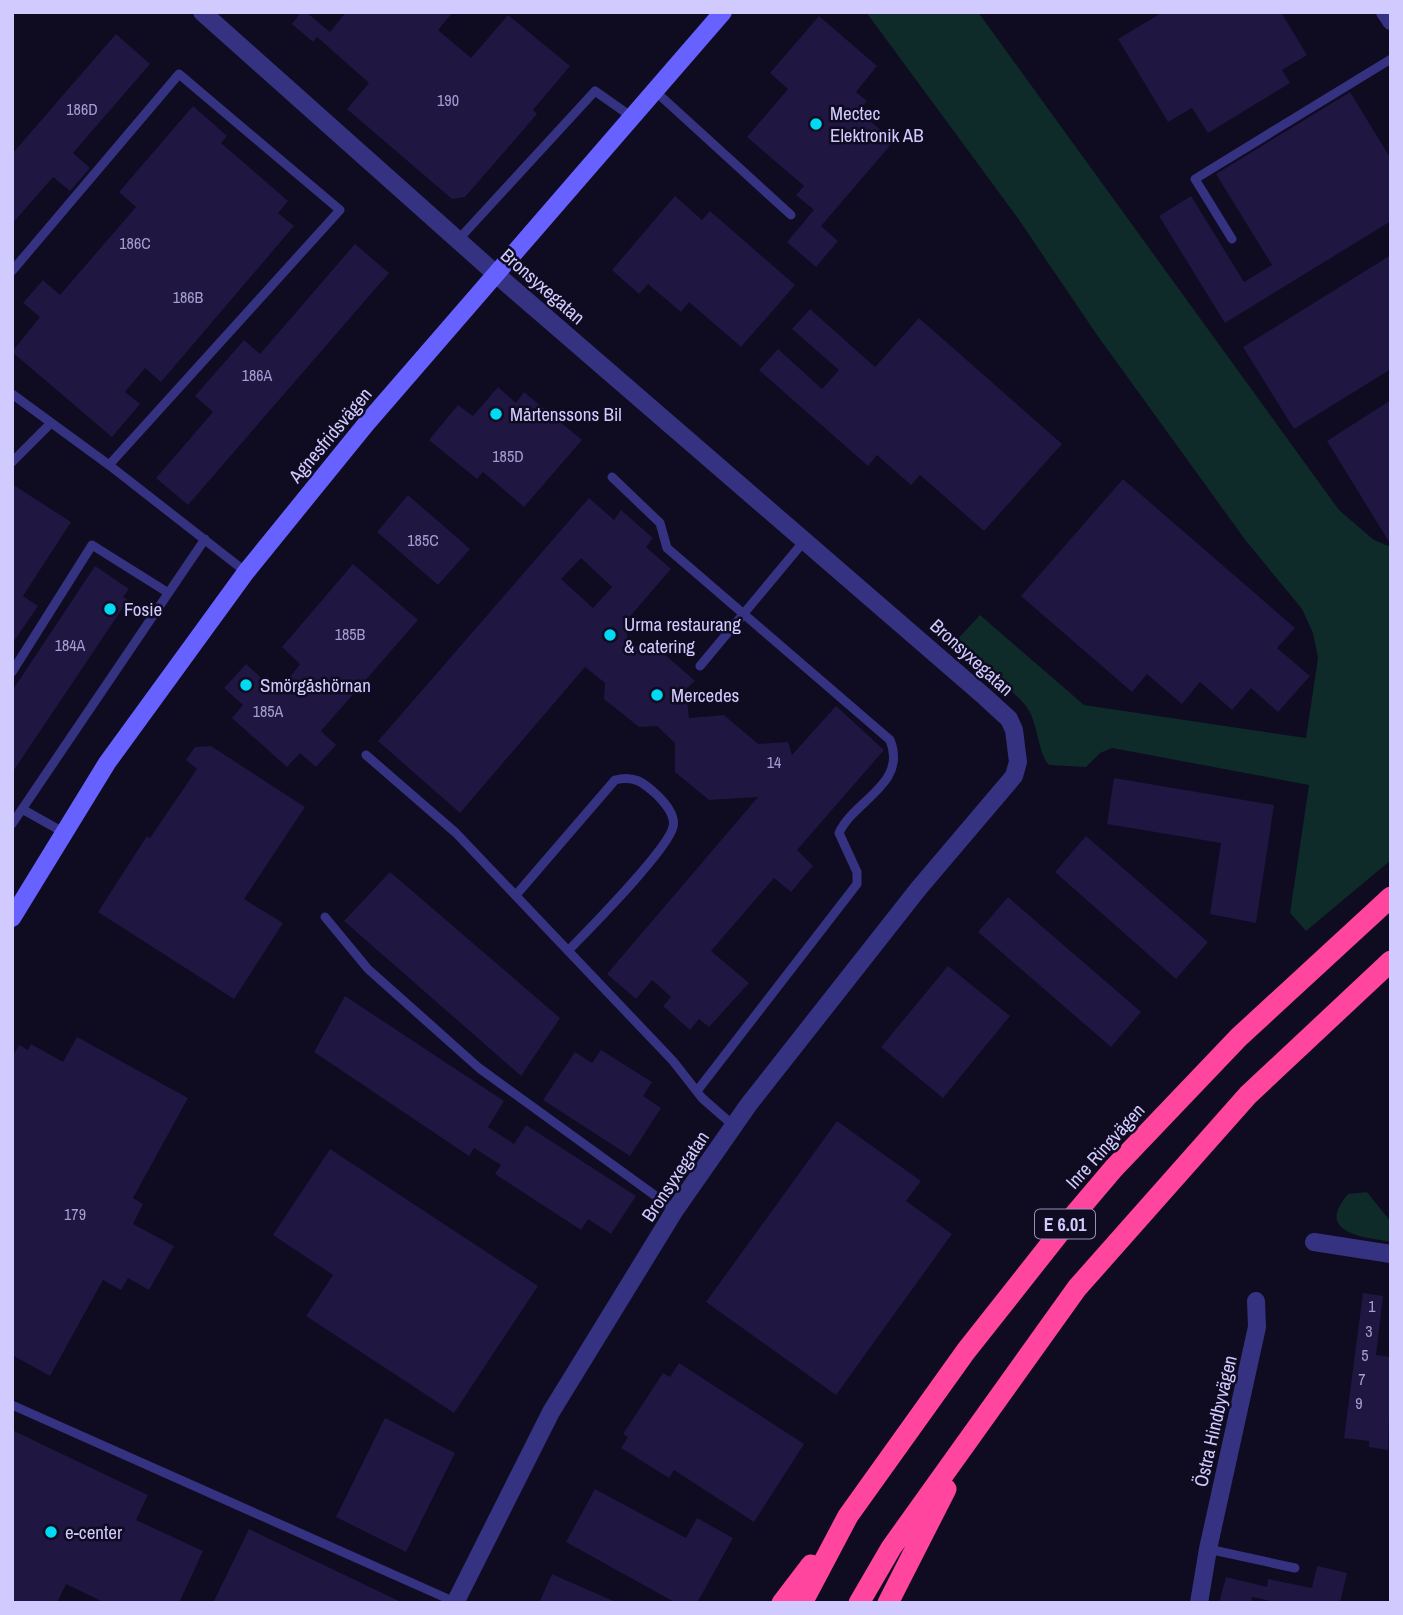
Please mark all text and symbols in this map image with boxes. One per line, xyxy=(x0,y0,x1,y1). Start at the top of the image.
house number: 190 xyxy=(437,89,459,111)
house number: 186D xyxy=(66,98,98,120)
place label: Mectec Elektronik AB xyxy=(830,100,924,148)
marker: Mectec Elektronik AB xyxy=(808,116,824,132)
house number: 186C xyxy=(119,232,151,254)
street label: Bronsyxegatan xyxy=(495,242,591,330)
house number: 186B xyxy=(173,286,204,308)
house number: 186A xyxy=(242,364,273,386)
street label: Agnesfridsvägen xyxy=(282,382,378,489)
place label: Mårtenssons Bil xyxy=(510,401,622,427)
marker: Mårtenssons Bil xyxy=(488,406,504,422)
house number: 185D xyxy=(492,445,524,467)
house number: 185C xyxy=(407,529,439,551)
place label: Fosie xyxy=(124,596,162,622)
marker: Fosie xyxy=(102,601,118,617)
place label: Urma restaurang & catering xyxy=(624,611,741,659)
street label: Bronsyxegatan xyxy=(925,613,1019,701)
house number: 185B xyxy=(335,623,366,645)
marker: Urma restaurang & catering xyxy=(602,627,618,643)
house number: 184A xyxy=(55,634,86,656)
place label: Smörgåshörnan xyxy=(260,672,371,698)
marker: Smörgåshörnan xyxy=(238,677,254,693)
place label: Mercedes xyxy=(671,682,740,708)
marker: Mercedes xyxy=(649,687,665,703)
house number: 185A xyxy=(253,700,284,722)
house number: 14 xyxy=(767,751,781,773)
street label: Inre Ringvägen xyxy=(1060,1098,1150,1194)
street label: Bronsyxegatan xyxy=(635,1126,715,1226)
house number: 179 xyxy=(64,1203,86,1225)
road number: E 6.01 xyxy=(1035,1210,1095,1238)
house number: 1 xyxy=(1368,1295,1376,1317)
house number: 3 xyxy=(1365,1320,1373,1342)
house number: 5 xyxy=(1361,1344,1369,1366)
street label: Östra Hindbyvägen xyxy=(1187,1353,1243,1489)
house number: 7 xyxy=(1358,1368,1366,1390)
house number: 9 xyxy=(1355,1392,1363,1414)
place label: e-center xyxy=(65,1519,123,1545)
marker: e-center xyxy=(43,1524,59,1540)

